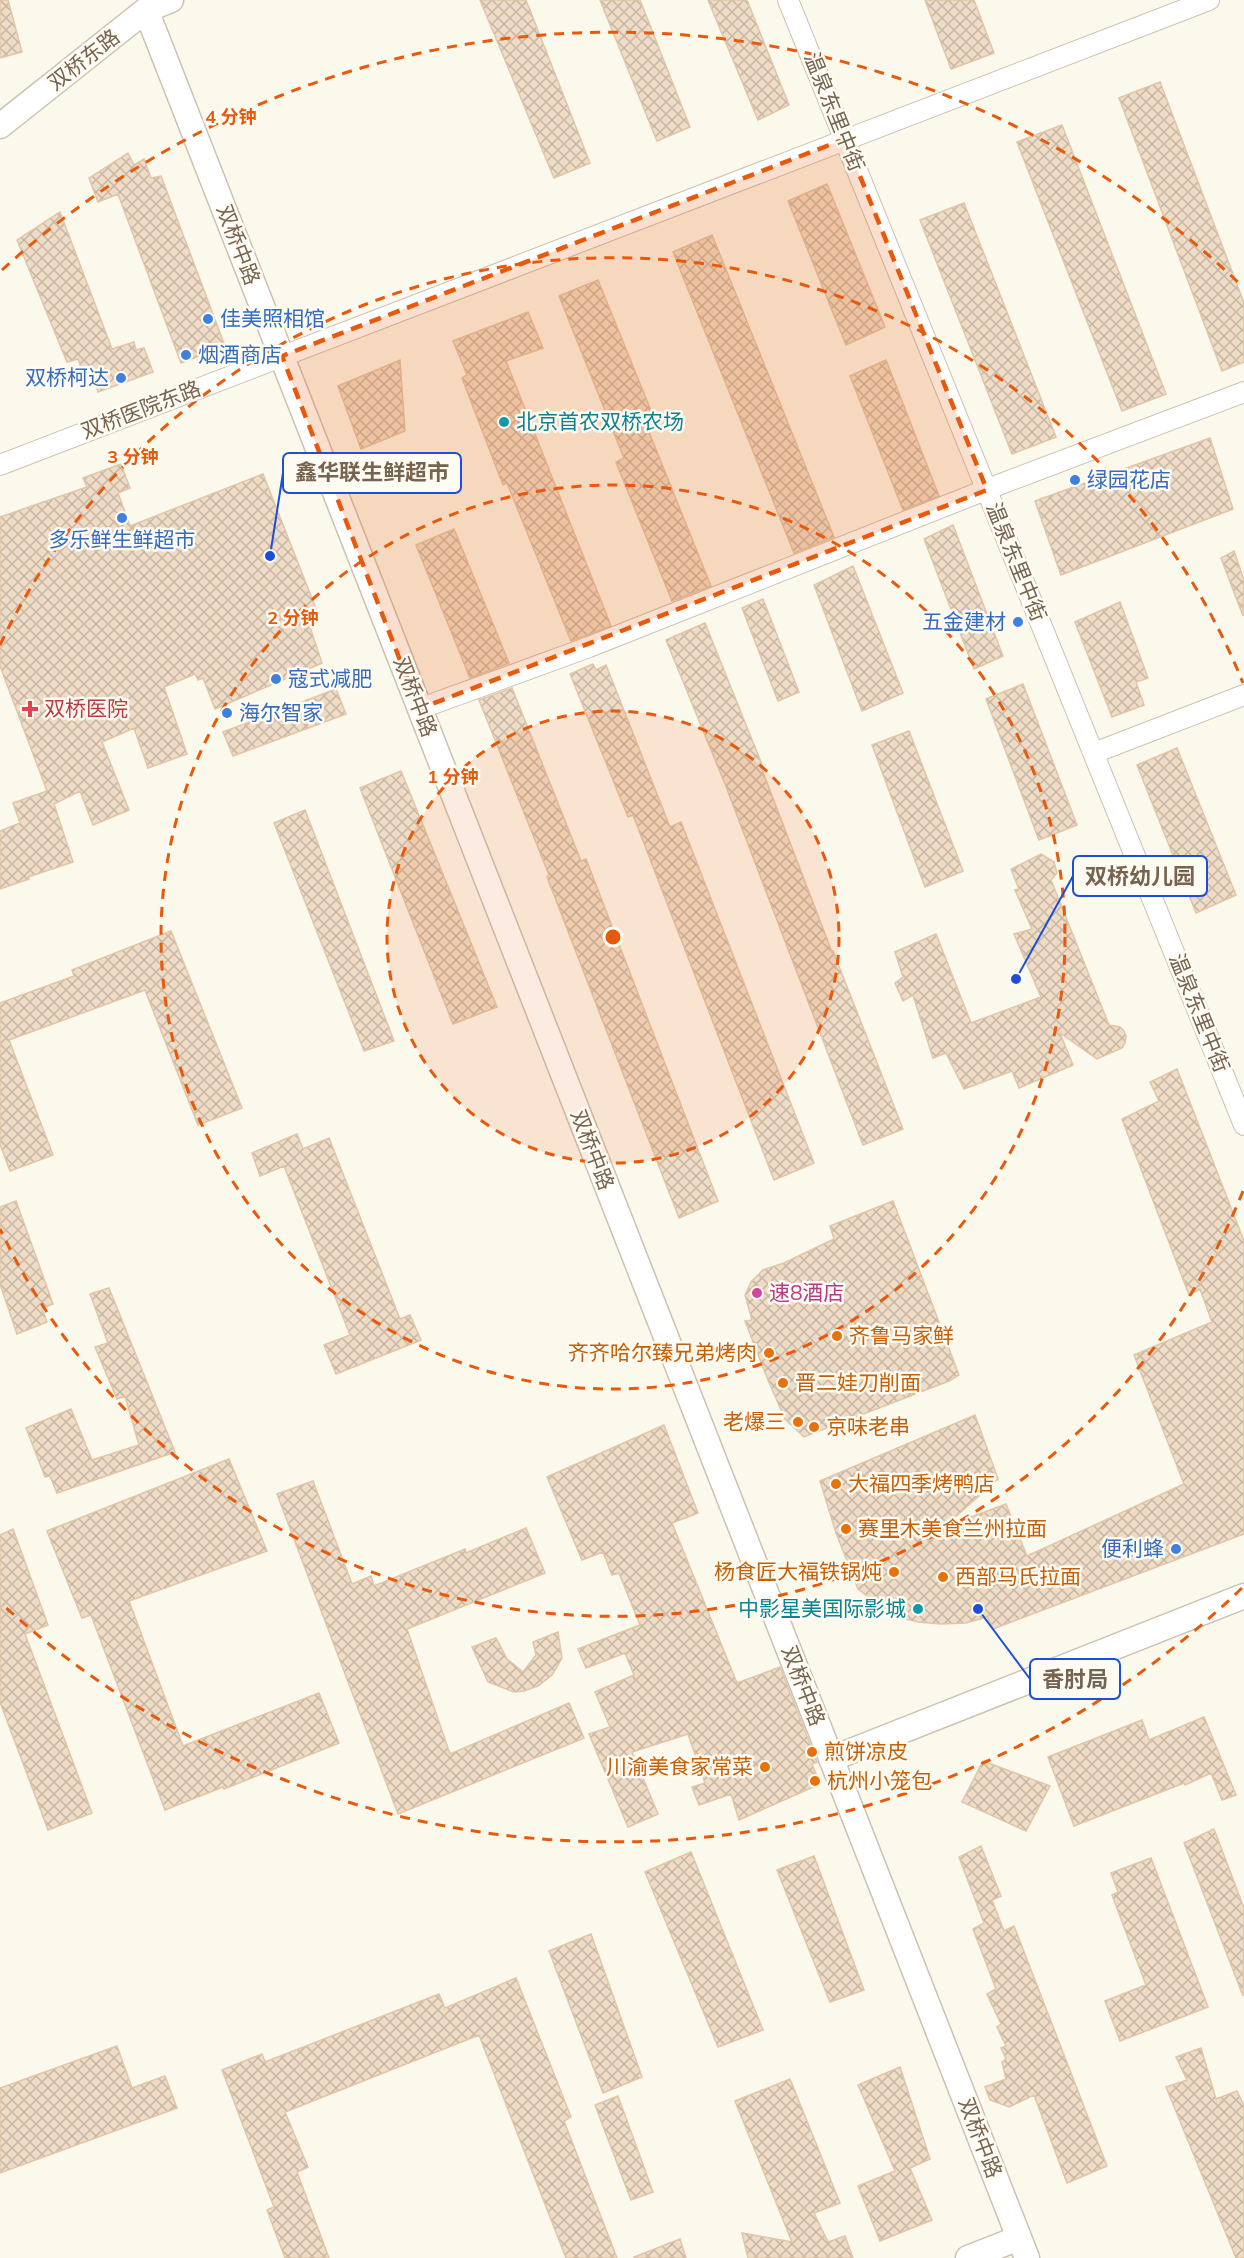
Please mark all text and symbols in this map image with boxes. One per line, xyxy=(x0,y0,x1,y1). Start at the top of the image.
street label: 双桥东路 xyxy=(42,23,124,95)
street label: 温泉东里中街 xyxy=(799,48,871,175)
text: 4 分钟 xyxy=(205,105,257,128)
street label: 双桥中路 xyxy=(212,201,266,289)
place label: 佳美照相馆 xyxy=(220,305,325,331)
marker: 佳美照相馆 xyxy=(201,312,215,326)
place label: 烟酒商店 xyxy=(198,341,282,367)
marker: 烟酒商店 xyxy=(179,348,193,362)
place label: 双桥柯达 xyxy=(25,364,109,390)
marker: 双桥柯达 xyxy=(114,371,128,385)
street label: 双桥医院东路 xyxy=(77,374,204,444)
place label: 北京首农双桥农场 xyxy=(516,408,684,434)
marker: 北京首农双桥农场 xyxy=(497,415,511,429)
text: 3 分钟 xyxy=(107,445,159,468)
callout: 鑫华联生鲜超市 xyxy=(283,453,461,493)
text: 鑫华联生鲜超市 xyxy=(295,458,449,486)
place label: 绿园花店 xyxy=(1087,466,1171,492)
marker: 绿园花店 xyxy=(1068,473,1082,487)
street label: 温泉东里中街 xyxy=(981,498,1053,625)
marker: 多乐鲜生鲜超市 xyxy=(115,511,129,525)
place label: 多乐鲜生鲜超市 xyxy=(49,526,196,552)
text: 2 分钟 xyxy=(267,606,319,629)
place label: 五金建材 xyxy=(922,608,1006,634)
marker: 五金建材 xyxy=(1011,615,1025,629)
street label: 双桥中路 xyxy=(389,653,443,741)
place label: 寇式减肥 xyxy=(288,665,372,691)
marker: 寇式减肥 xyxy=(269,672,283,686)
place label: 双桥医院 xyxy=(44,695,128,721)
place label: 海尔智家 xyxy=(239,699,323,725)
marker: 双桥医院 xyxy=(21,700,39,718)
marker: 海尔智家 xyxy=(220,706,234,720)
text: 1 分钟 xyxy=(427,765,479,788)
callout: 双桥幼儿园 xyxy=(1073,856,1207,896)
text: 双桥幼儿园 xyxy=(1085,862,1195,890)
centre of rings xyxy=(603,927,623,947)
street label: 温泉东里中街 xyxy=(1164,949,1236,1076)
street label: 双桥中路 xyxy=(566,1106,620,1194)
place label: 速8酒店 xyxy=(769,1279,845,1305)
marker: 速8酒店 xyxy=(750,1286,764,1300)
place label: 齐鲁马家鲜 xyxy=(849,1322,954,1348)
marker: 齐鲁马家鲜 xyxy=(830,1329,844,1343)
place label: 齐齐哈尔臻兄弟烤肉 xyxy=(568,1339,757,1365)
marker: 齐齐哈尔臻兄弟烤肉 xyxy=(762,1346,776,1360)
place label: 晋二娃刀削面 xyxy=(795,1369,921,1395)
marker: 晋二娃刀削面 xyxy=(776,1376,790,1390)
place label: 老爆三 xyxy=(723,1408,786,1434)
place label: 京味老串 xyxy=(826,1413,910,1439)
marker: 老爆三 xyxy=(791,1415,805,1429)
marker: 京味老串 xyxy=(807,1420,821,1434)
place label: 大福四季烤鸭店 xyxy=(848,1470,995,1496)
marker: 大福四季烤鸭店 xyxy=(829,1477,843,1491)
place label: 赛里木美食兰州拉面 xyxy=(858,1515,1047,1541)
marker: 赛里木美食兰州拉面 xyxy=(839,1522,853,1536)
place label: 便利蜂 xyxy=(1101,1535,1164,1561)
marker: 便利蜂 xyxy=(1169,1542,1183,1556)
place label: 杨食匠大福铁锅炖 xyxy=(714,1558,882,1584)
place label: 西部马氏拉面 xyxy=(955,1563,1081,1589)
marker: 杨食匠大福铁锅炖 xyxy=(887,1565,901,1579)
marker: 西部马氏拉面 xyxy=(936,1570,950,1584)
place label: 中影星美国际影城 xyxy=(738,1595,906,1621)
marker: 中影星美国际影城 xyxy=(911,1602,925,1616)
street label: 双桥中路 xyxy=(777,1642,831,1730)
callout: 香肘局 xyxy=(1030,1659,1120,1699)
text: 香肘局 xyxy=(1042,1665,1108,1693)
place label: 煎饼凉皮 xyxy=(824,1738,908,1764)
marker: 煎饼凉皮 xyxy=(805,1745,819,1759)
place label: 川渝美食家常菜 xyxy=(606,1753,753,1779)
marker: 川渝美食家常菜 xyxy=(758,1760,772,1774)
place label: 杭州小笼包 xyxy=(827,1767,932,1793)
marker: 杭州小笼包 xyxy=(808,1774,822,1788)
street label: 双桥中路 xyxy=(954,2094,1008,2182)

